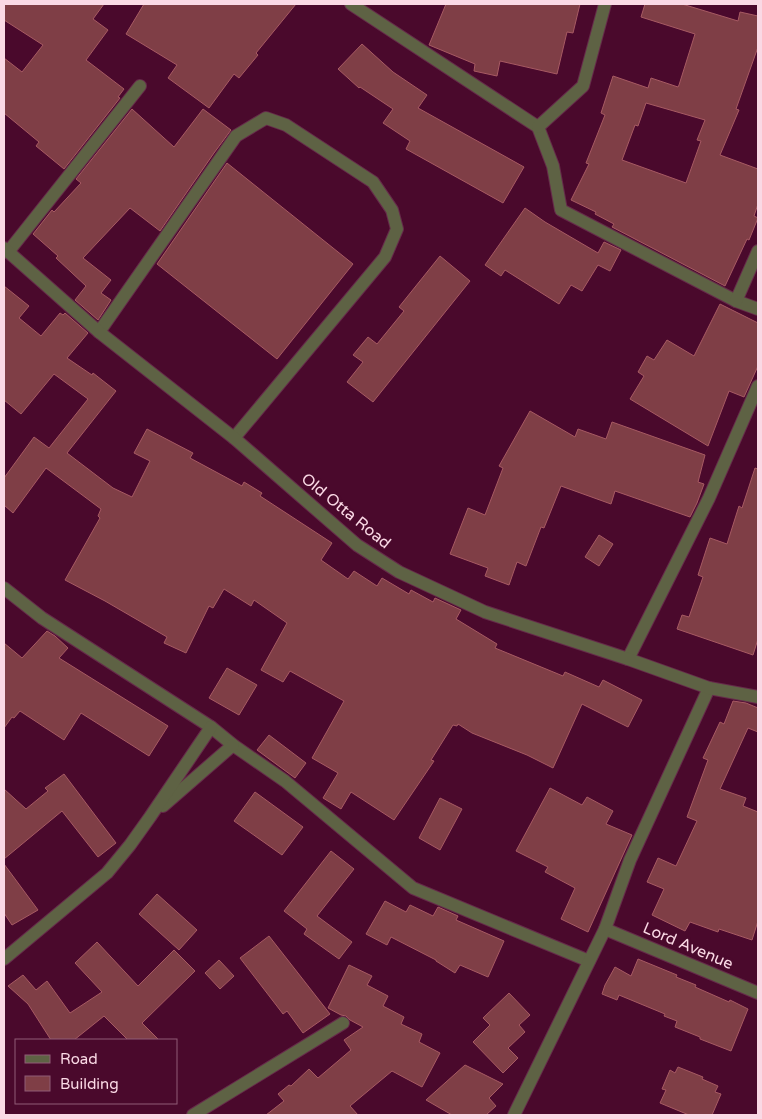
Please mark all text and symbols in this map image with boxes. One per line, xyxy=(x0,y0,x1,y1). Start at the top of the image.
street label: Old Otta Road xyxy=(297,469,395,553)
street label: Lord Avenue xyxy=(640,918,736,974)
legend xyxy=(15,1039,178,1104)
text: Road xyxy=(60,1050,98,1068)
text: Building xyxy=(60,1075,119,1093)

